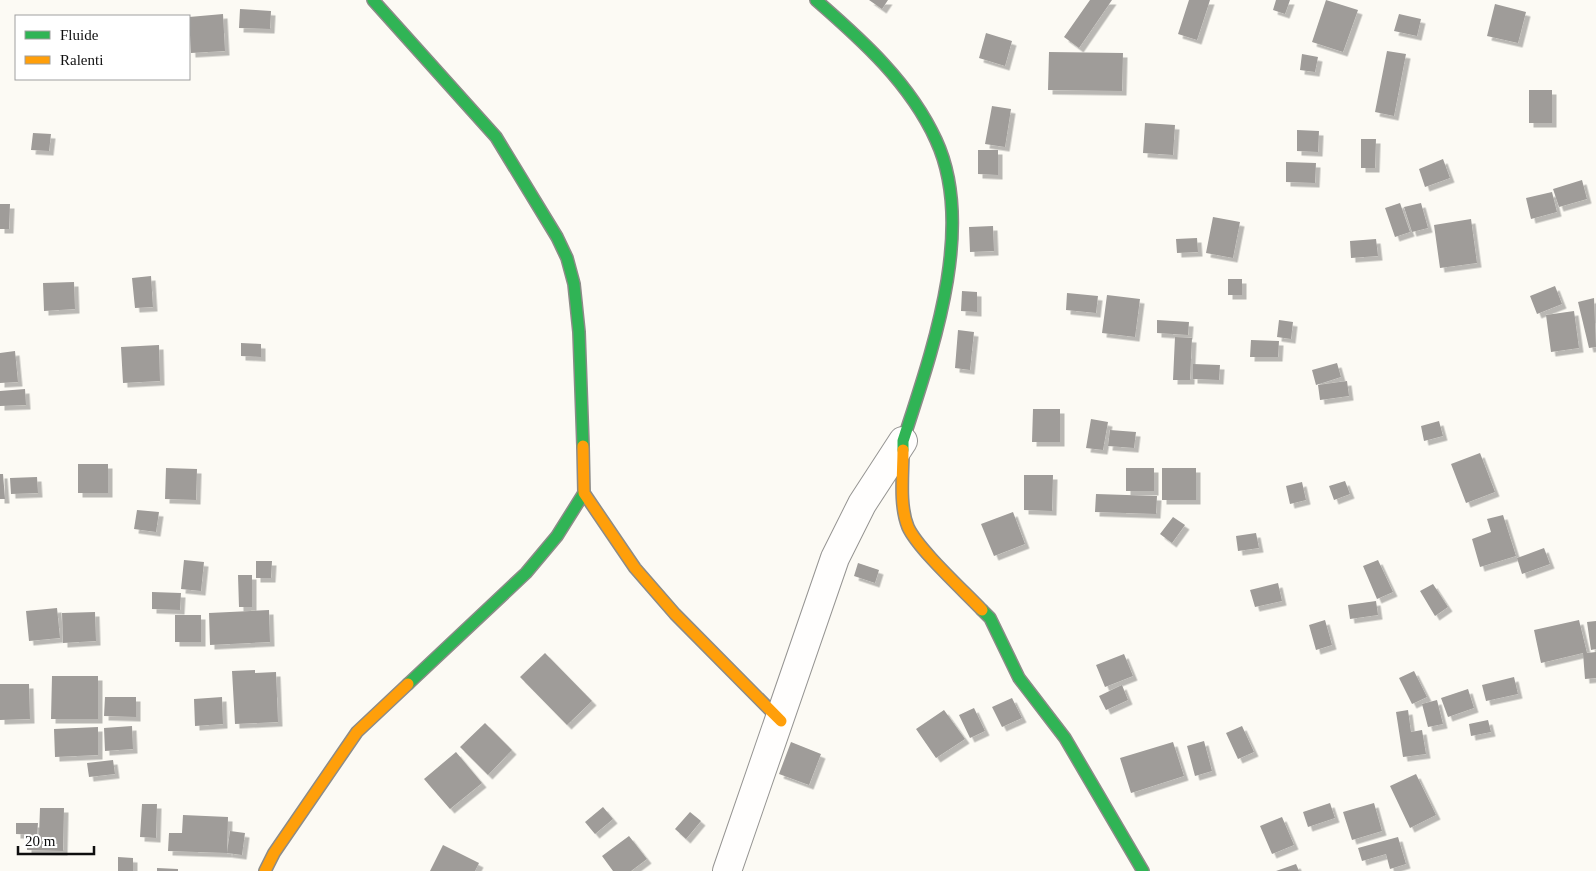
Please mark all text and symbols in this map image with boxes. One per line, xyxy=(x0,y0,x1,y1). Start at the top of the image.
legend xyxy=(15,15,190,80)
text: Fluide xyxy=(60,27,99,43)
text: Ralenti xyxy=(60,52,103,68)
scale bar xyxy=(18,824,94,856)
text: 20 m xyxy=(25,833,56,849)

